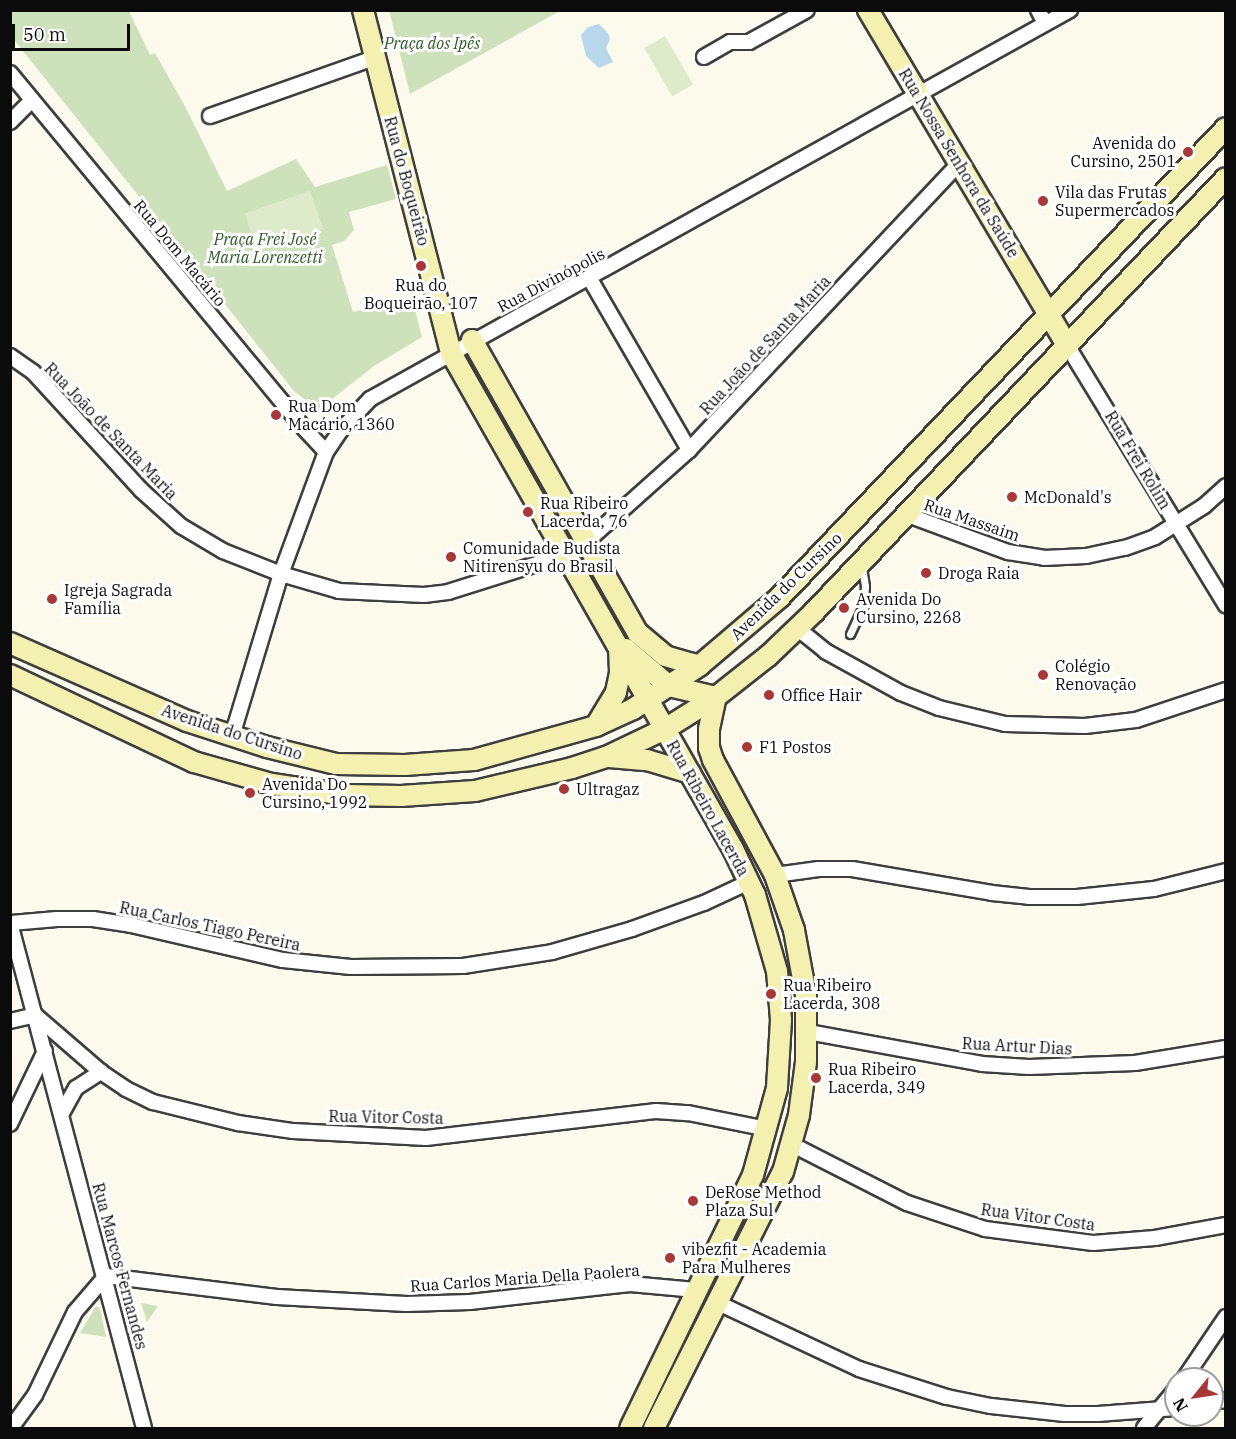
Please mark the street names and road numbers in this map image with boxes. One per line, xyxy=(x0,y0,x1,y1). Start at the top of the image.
street label: Rua Nossa Senhora da Saúde xyxy=(895,65,1023,261)
street label: Rua do Boqueirão xyxy=(380,114,434,248)
street label: Rua Dom Macário xyxy=(130,196,230,310)
street label: Rua Divinópolis xyxy=(494,244,608,316)
street label: Rua João de Santa Maria xyxy=(696,272,834,418)
street label: Rua João de Santa Maria xyxy=(41,359,181,503)
street label: Rua Frei Rolim xyxy=(1101,407,1175,513)
street label: Rua Massaim xyxy=(921,495,1023,545)
street label: Avenida do Cursino xyxy=(726,528,846,644)
street label: Avenida do Cursino xyxy=(159,700,305,764)
street label: Rua Ribeiro Lacerda xyxy=(663,737,753,879)
street label: Rua Carlos Tiago Pereira xyxy=(118,897,302,955)
street label: Rua Artur Dias xyxy=(961,1034,1073,1058)
street label: Rua Vitor Costa xyxy=(328,1106,444,1128)
street label: Rua Marcos Fernandes xyxy=(88,1181,152,1351)
street label: Rua Vitor Costa xyxy=(980,1199,1096,1235)
street label: Rua Carlos Maria Della Paolera xyxy=(409,1260,641,1296)

